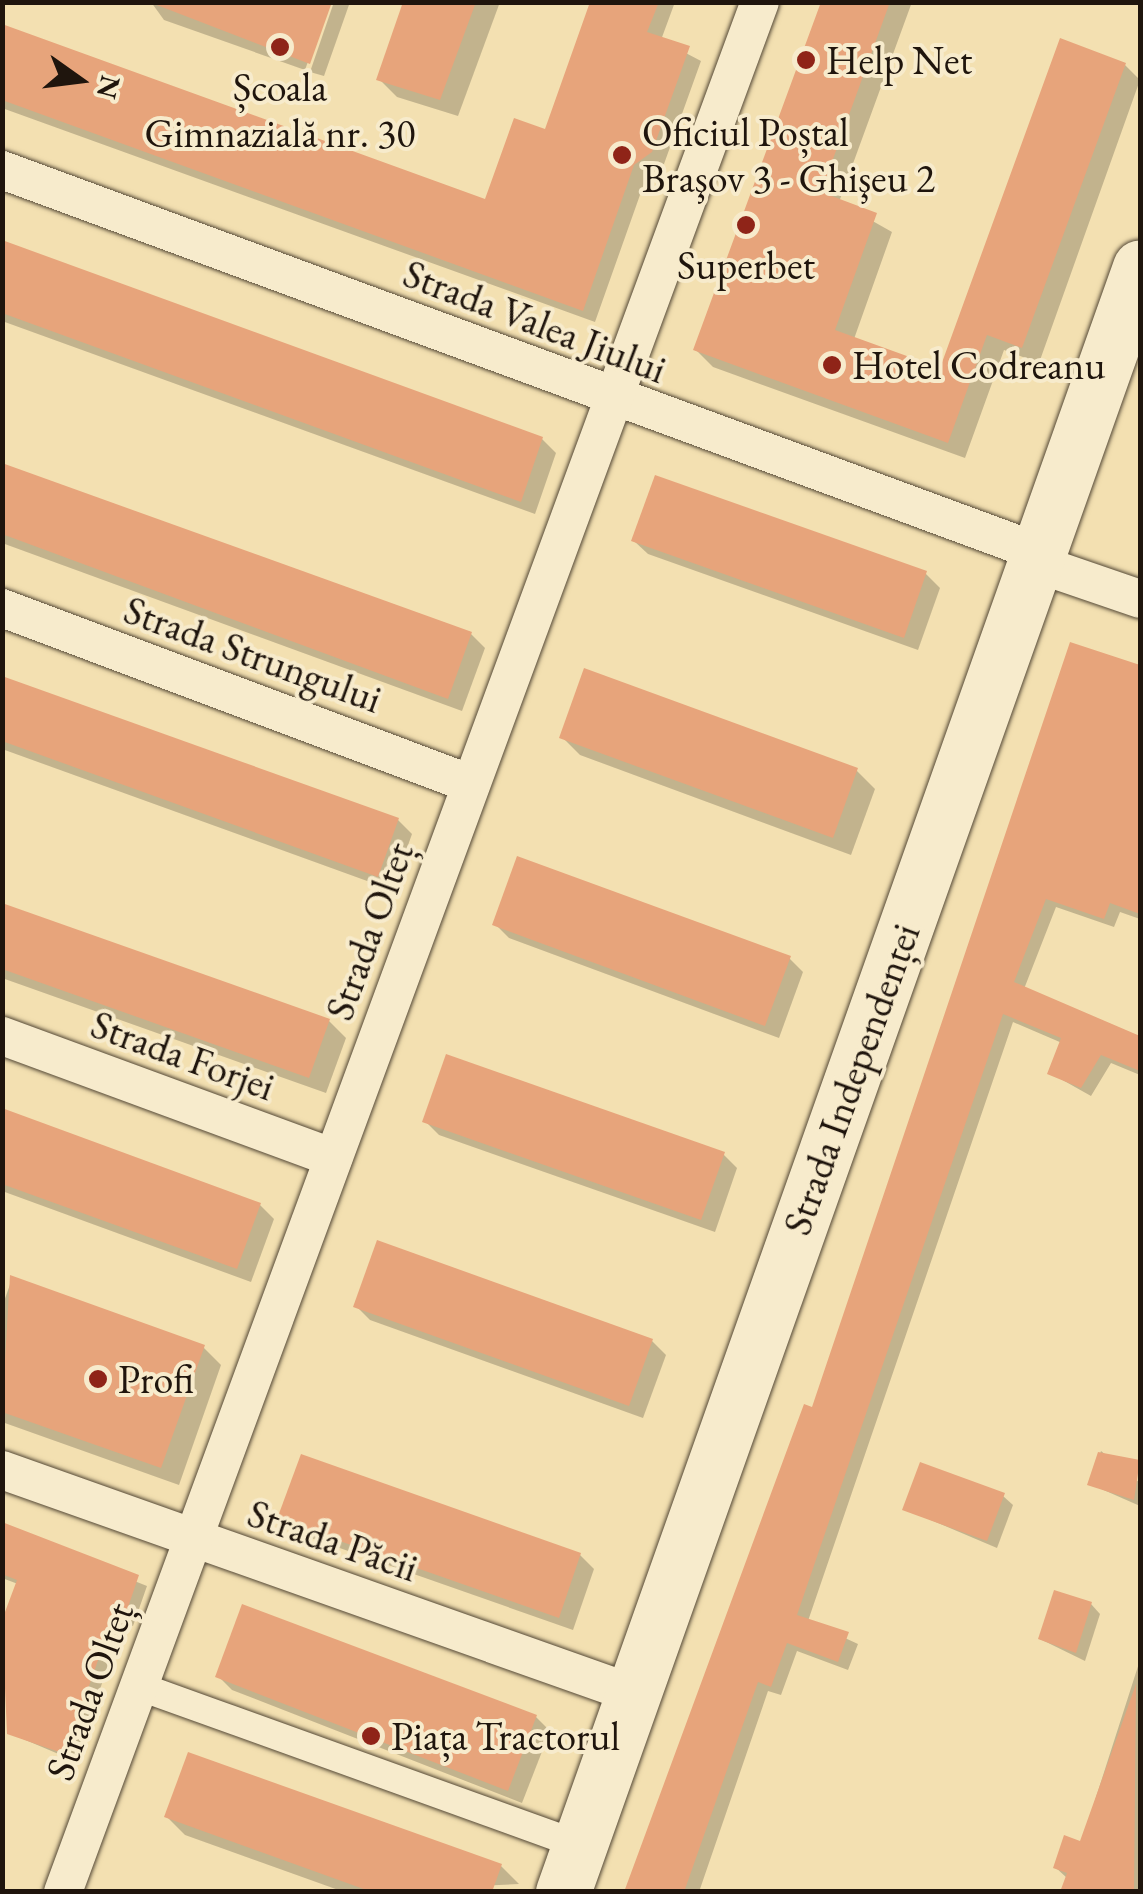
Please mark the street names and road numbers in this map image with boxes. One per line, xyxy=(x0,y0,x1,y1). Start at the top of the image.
street label: Strada Valea Jiului xyxy=(397,249,673,393)
street label: Strada Strungului xyxy=(118,585,388,723)
street label: Strada Olteț xyxy=(315,836,423,1026)
street label: Strada Independenței xyxy=(772,917,930,1241)
street label: Strada Forjei xyxy=(85,1000,281,1110)
street label: Strada Păcii xyxy=(242,1489,424,1591)
street label: Strada Olteț xyxy=(35,1596,143,1786)

